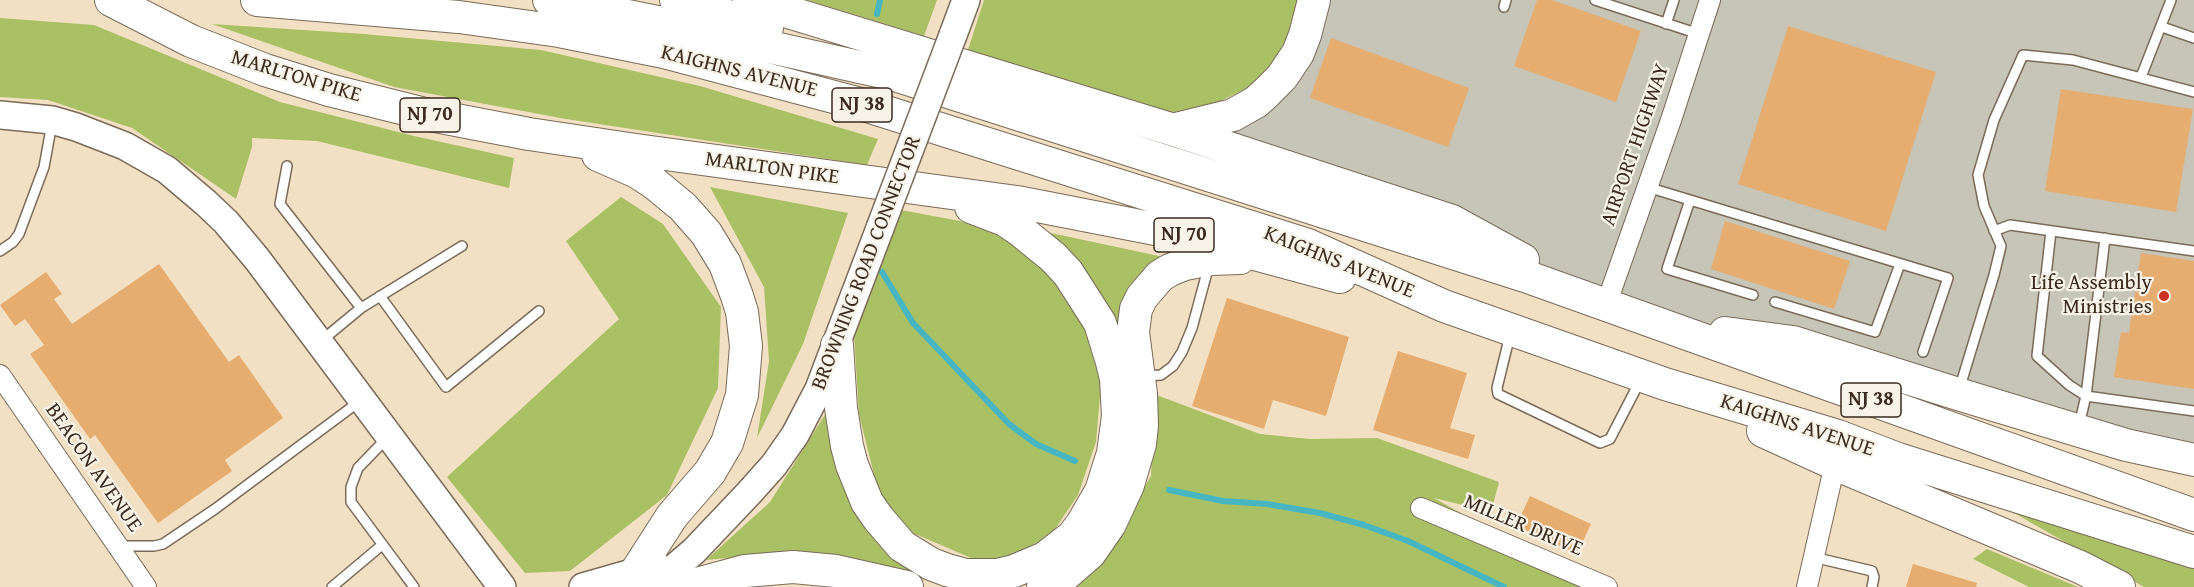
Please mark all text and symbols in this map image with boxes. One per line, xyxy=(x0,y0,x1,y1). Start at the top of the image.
street label: KAIGHNS AVENUE xyxy=(658,40,820,104)
street label: MARLTON PIKE xyxy=(228,45,364,109)
street label: AIRPORT HIGHWAY xyxy=(1596,61,1676,229)
road number: NJ 38 xyxy=(832,88,892,122)
road number: NJ 70 xyxy=(400,98,460,132)
street label: BROWNING ROAD CONNECTOR xyxy=(807,132,927,394)
street label: MARLTON PIKE xyxy=(704,147,840,191)
road number: NJ 70 xyxy=(1154,218,1214,252)
street label: KAIGHNS AVENUE xyxy=(1260,221,1418,305)
place label: Life Assembly Ministries xyxy=(2031,271,2152,321)
marker: Life Assembly Ministries xyxy=(2157,289,2171,303)
road number: NJ 38 xyxy=(1841,383,1901,417)
street label: KAIGHNS AVENUE xyxy=(1717,389,1877,463)
street label: BEACON AVENUE xyxy=(39,399,147,537)
street label: MILLER DRIVE xyxy=(1460,490,1586,562)

